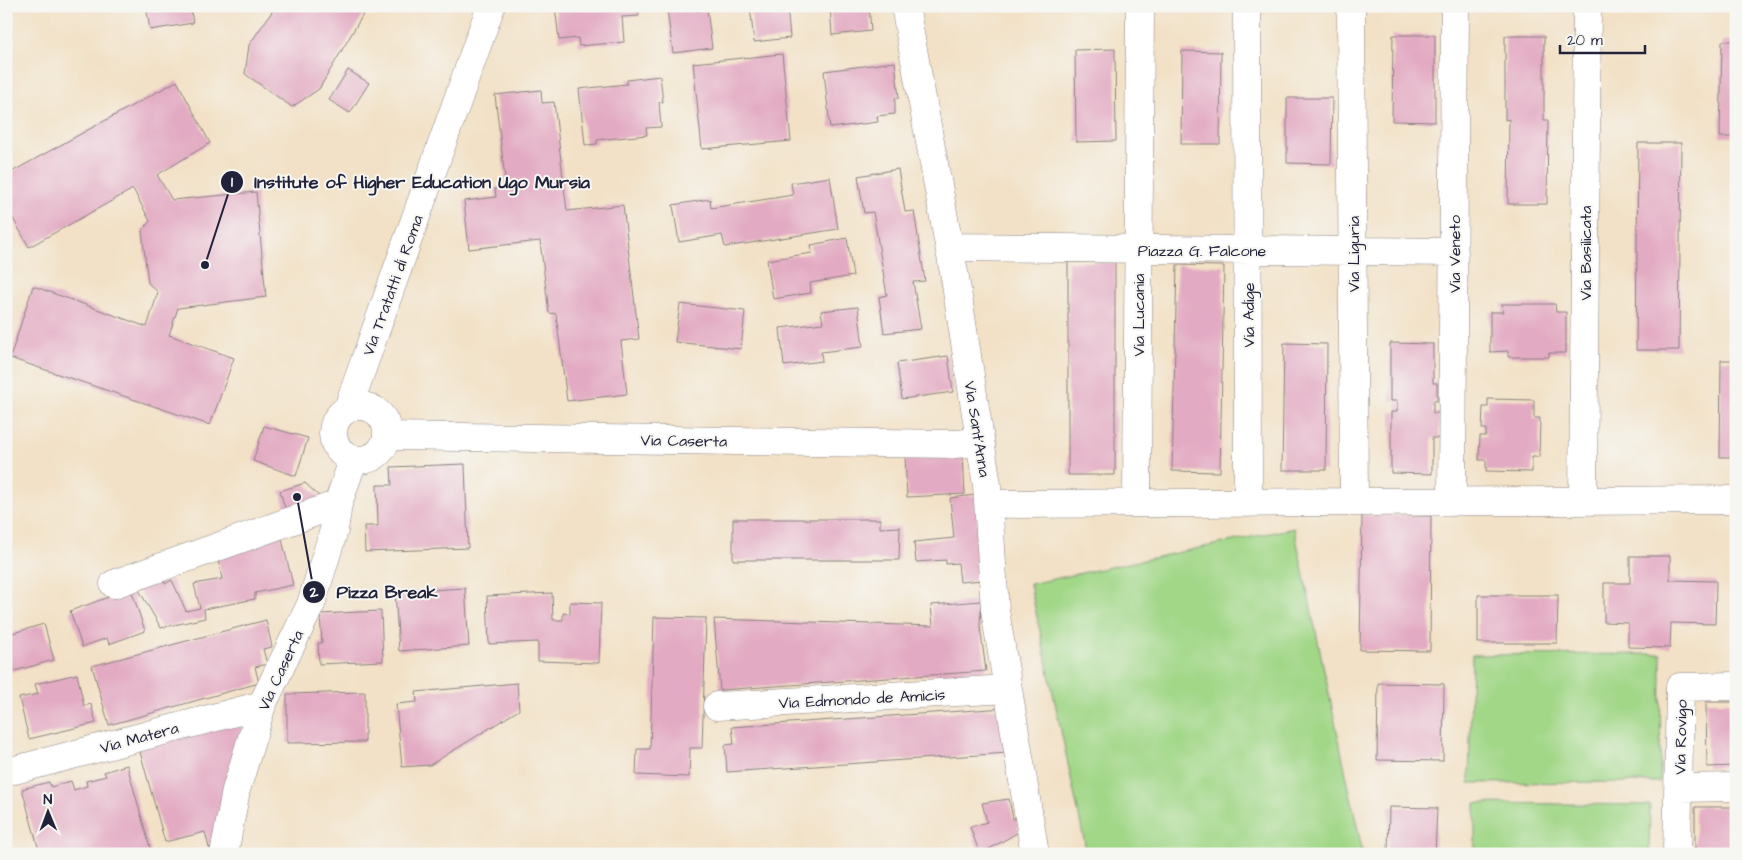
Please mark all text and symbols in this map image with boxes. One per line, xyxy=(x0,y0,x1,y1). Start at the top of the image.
scale bar xyxy=(1560,22,1644,54)
text: 20 m xyxy=(1567,30,1603,51)
callout: Institute of Higher Education Ugo Mursia xyxy=(219,165,600,198)
text: Institute of Higher Education Ugo Mursia xyxy=(254,170,591,196)
text: 1 xyxy=(231,172,233,193)
street label: Via Basilicata xyxy=(1575,206,1597,300)
street label: Via Tratatti di Roma xyxy=(357,212,429,359)
street label: Via Veneto xyxy=(1444,215,1466,293)
street label: Via Liguria xyxy=(1343,216,1366,292)
street label: Piazza G. Falcone xyxy=(1138,240,1267,262)
street label: Via Lucania xyxy=(1128,273,1150,357)
street label: Via Adige xyxy=(1238,282,1261,347)
street label: Via Sant'Anna xyxy=(959,380,995,479)
street label: Via Caserta xyxy=(641,429,727,453)
callout: Pizza Break xyxy=(301,575,447,608)
text: Pizza Break xyxy=(336,580,438,605)
text: 2 xyxy=(309,582,319,603)
street label: Via Caserta xyxy=(253,627,309,714)
street label: Via Edmondo de Amicis xyxy=(778,684,946,714)
street label: Via Rovigo xyxy=(1669,699,1694,775)
street label: Via Matera xyxy=(98,717,181,759)
north arrow xyxy=(22,788,72,838)
text: N xyxy=(43,790,53,810)

